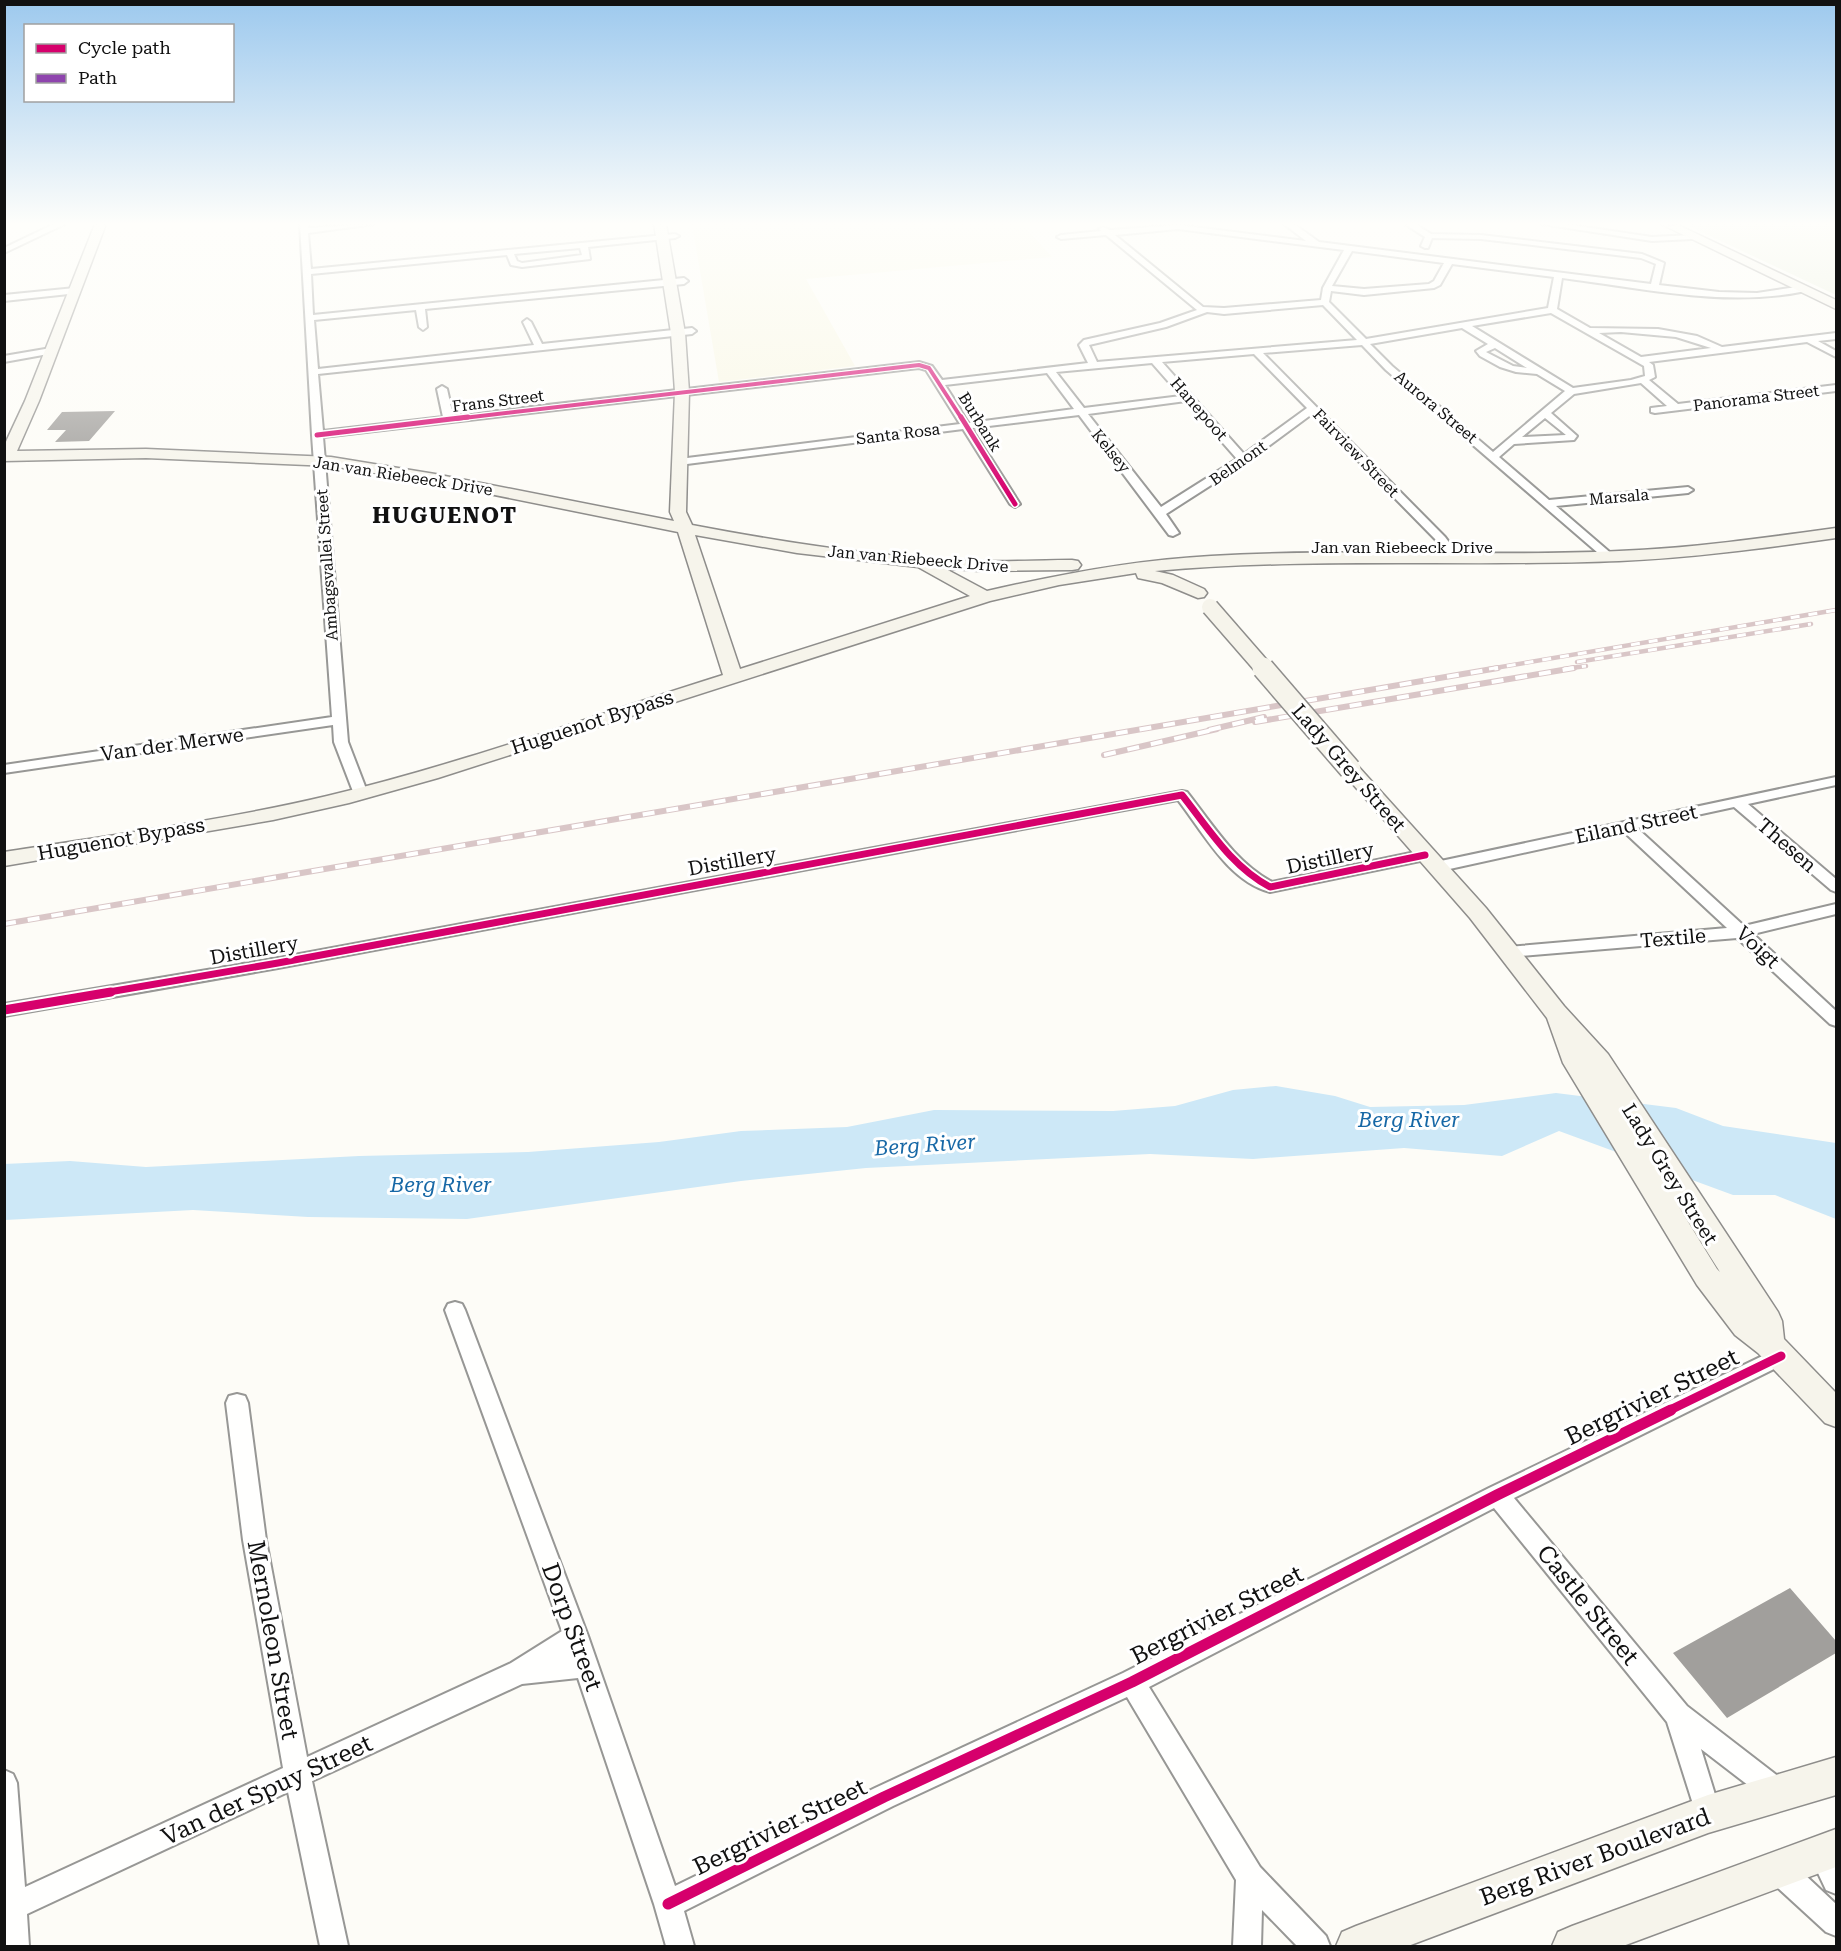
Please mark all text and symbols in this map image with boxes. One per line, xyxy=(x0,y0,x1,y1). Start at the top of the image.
legend xyxy=(24,24,234,102)
text: Cycle path xyxy=(78,37,171,58)
text: Path xyxy=(78,67,117,88)
street label: Aurora Street xyxy=(1391,367,1481,447)
street label: Hanepoot xyxy=(1167,374,1231,444)
street label: Panorama Street xyxy=(1692,381,1820,415)
street label: Frans Street xyxy=(451,386,545,416)
street label: Burbank xyxy=(954,389,1006,455)
street label: Fairview Street xyxy=(1309,405,1403,501)
street label: Santa Rosa xyxy=(855,419,941,449)
street label: Kelsey xyxy=(1088,425,1135,477)
street label: Belmont xyxy=(1206,437,1270,489)
street label: Jan van Riebeeck Drive xyxy=(312,452,494,500)
street label: Marsala xyxy=(1588,485,1650,509)
street label: Ambagsvallei Street xyxy=(312,488,342,642)
district label: HUGUENOT xyxy=(372,503,518,528)
street label: Jan van Riebeeck Drive xyxy=(1311,538,1493,557)
street label: Jan van Riebeeck Drive xyxy=(827,542,1009,576)
street label: Huguenot Bypass xyxy=(508,684,676,760)
street label: Lady Grey Street xyxy=(1287,699,1411,837)
street label: Van der Merwe xyxy=(99,722,245,766)
street label: Eiland Street xyxy=(1573,799,1700,849)
street label: Huguenot Bypass xyxy=(35,812,207,866)
street label: Thesen xyxy=(1753,813,1822,877)
street label: Distillery xyxy=(1284,837,1376,879)
street label: Distillery xyxy=(686,841,778,881)
street label: Voigt xyxy=(1731,921,1785,973)
street label: Textile xyxy=(1639,923,1707,953)
street label: Distillery xyxy=(208,930,300,970)
street label: Lady Grey Street xyxy=(1617,1099,1723,1249)
water label: Berg River xyxy=(1357,1108,1460,1132)
water label: Berg River xyxy=(872,1129,977,1161)
water label: Berg River xyxy=(389,1173,492,1197)
street label: Bergrivier Street xyxy=(1561,1343,1743,1451)
street label: Mernoleon Street xyxy=(242,1538,304,1742)
street label: Castle Street xyxy=(1531,1539,1645,1671)
street label: Dorp Street xyxy=(536,1559,608,1695)
street label: Bergrivier Street xyxy=(1126,1559,1308,1670)
street label: Van der Spuy Street xyxy=(157,1729,377,1851)
street label: Bergrivier Street xyxy=(689,1773,871,1881)
street label: Berg River Boulevard xyxy=(1476,1802,1714,1912)

